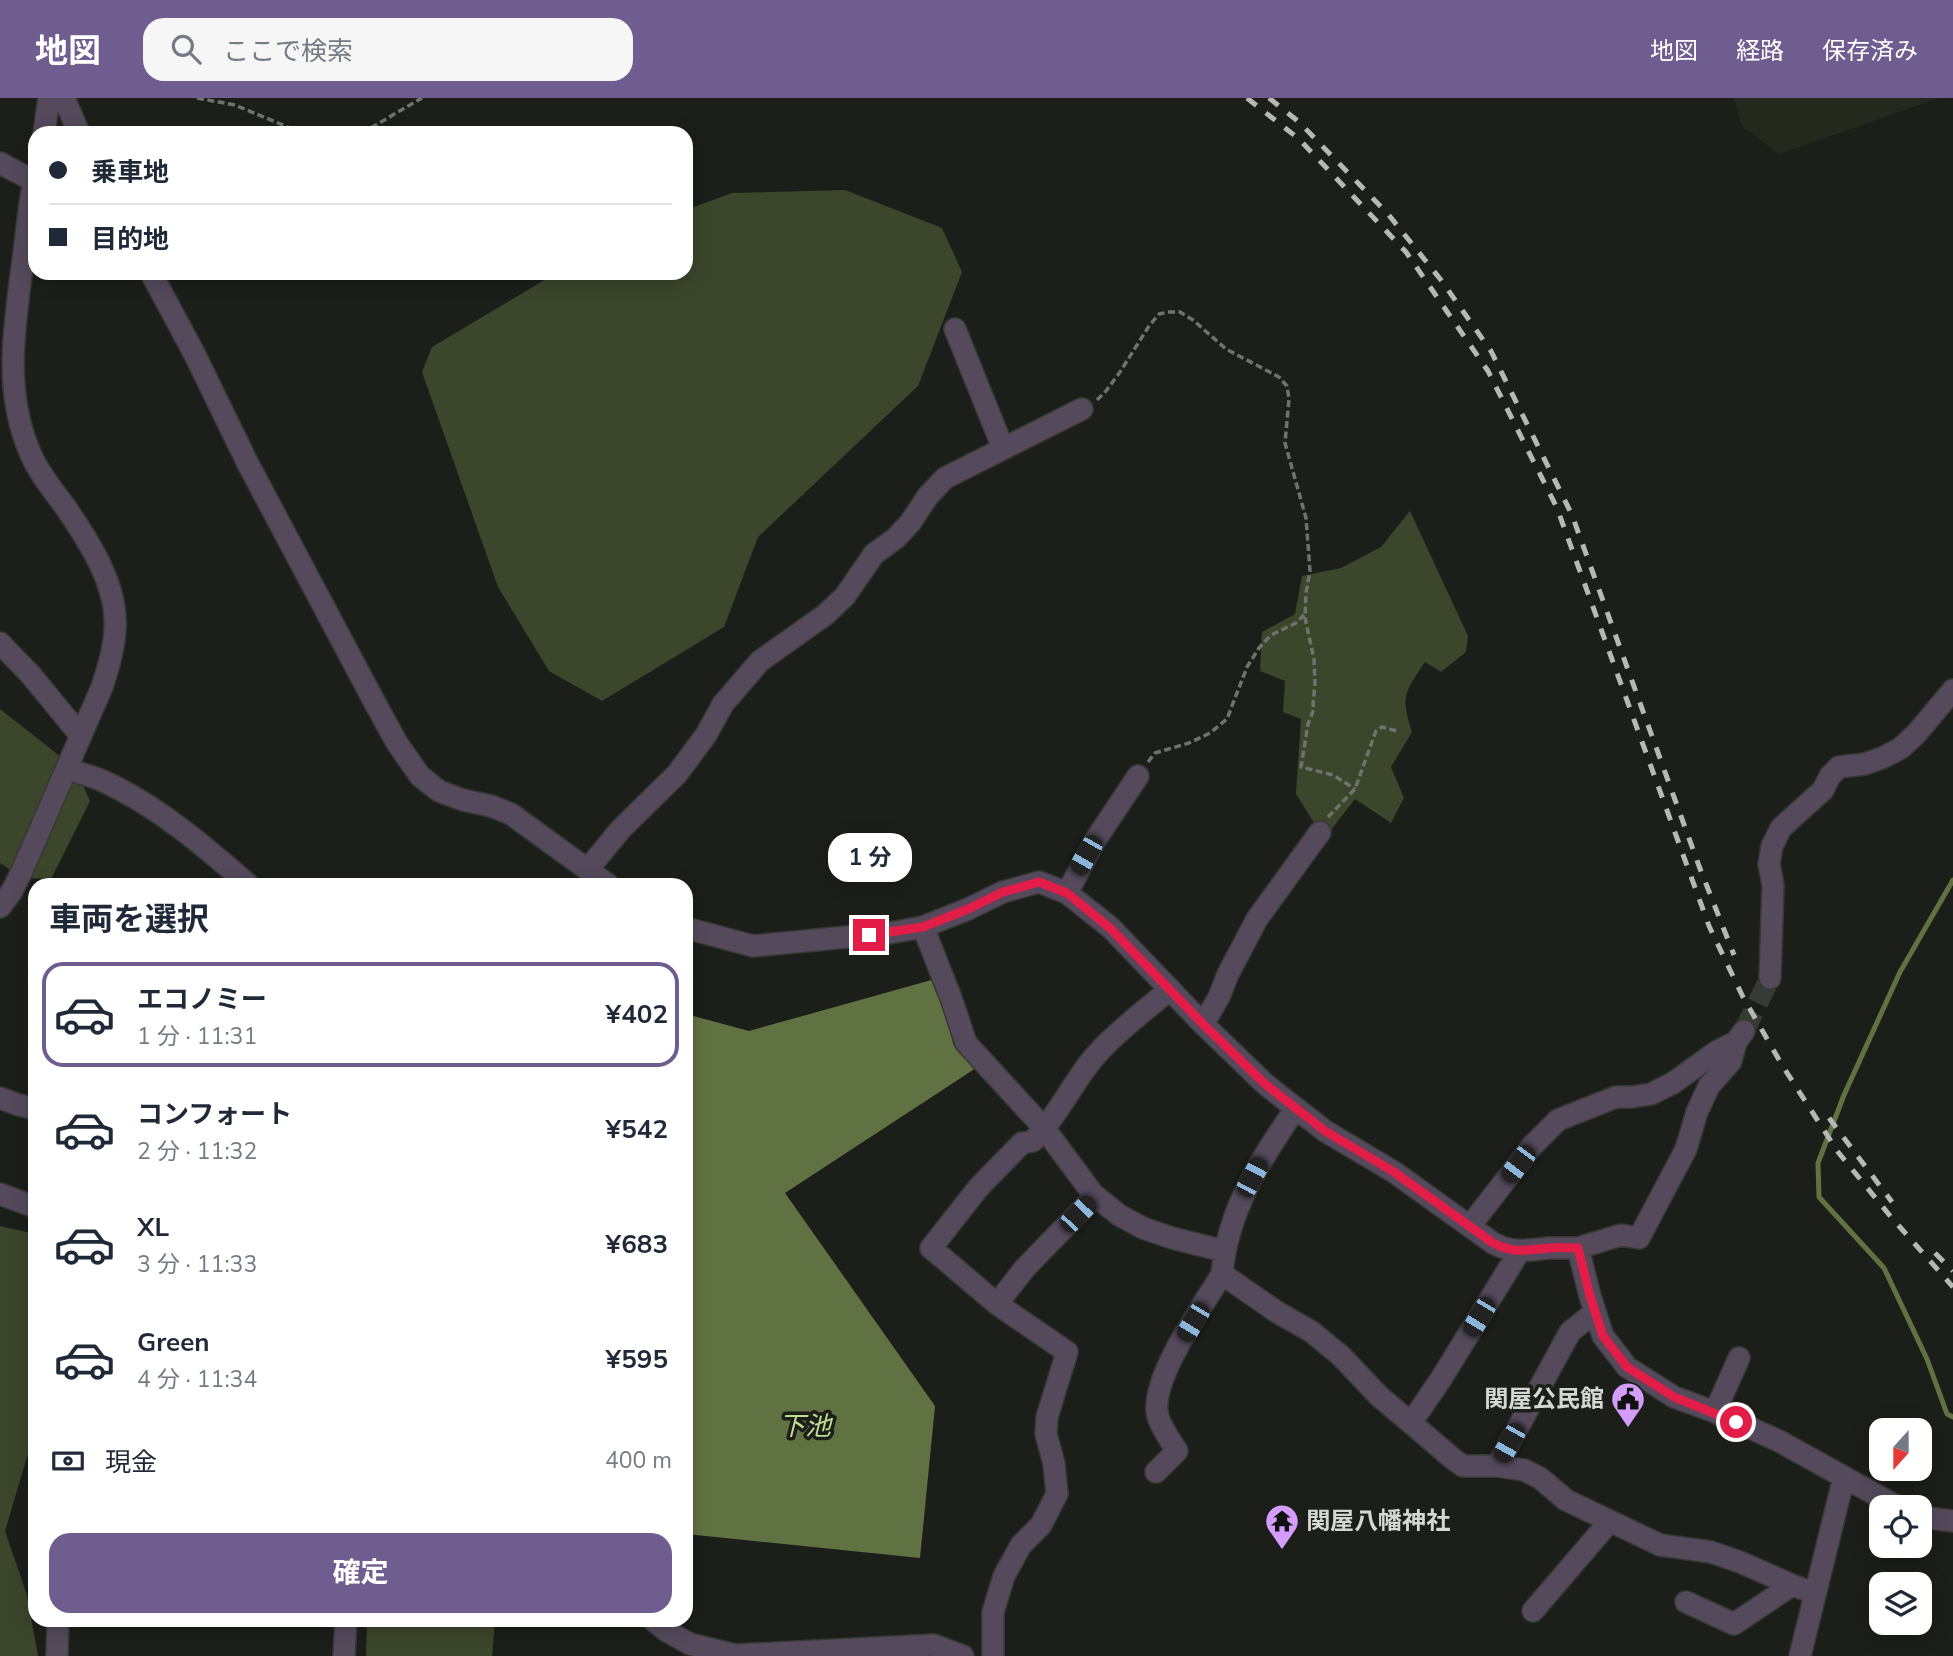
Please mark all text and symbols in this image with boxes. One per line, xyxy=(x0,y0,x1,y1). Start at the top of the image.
search box xyxy=(143,18,633,81)
text: 地図 xyxy=(35,29,101,74)
icon: search xyxy=(167,30,205,68)
text: ここで検索 xyxy=(223,34,353,69)
text: 地図 xyxy=(1650,35,1698,67)
text: 経路 xyxy=(1736,35,1784,67)
text: 保存済み xyxy=(1822,35,1918,67)
text: 乗車地 xyxy=(91,155,169,190)
text: 目的地 xyxy=(91,222,169,257)
car xyxy=(1067,832,1106,878)
callout: 1 分 xyxy=(827,834,911,882)
text: 1 分 xyxy=(848,842,892,873)
text: 車両を選択 xyxy=(49,898,209,941)
route end xyxy=(853,919,885,951)
text: エコノミー xyxy=(137,982,267,1017)
icon: car xyxy=(53,983,116,1046)
text: ¥402 xyxy=(606,997,668,1032)
text: 1 分 · 11:31 xyxy=(137,1021,257,1052)
text: コンフォート xyxy=(137,1097,292,1132)
icon: car xyxy=(53,1098,116,1161)
text: ¥542 xyxy=(606,1112,668,1147)
text: 2 分 · 11:32 xyxy=(137,1136,257,1167)
car xyxy=(1497,1141,1540,1187)
car xyxy=(1233,1154,1272,1200)
car xyxy=(1056,1192,1101,1236)
text: XL xyxy=(137,1210,169,1245)
icon: car xyxy=(53,1213,116,1276)
text: ¥683 xyxy=(606,1227,668,1262)
text: 3 分 · 11:33 xyxy=(137,1249,257,1280)
car xyxy=(1460,1294,1499,1340)
car xyxy=(1174,1299,1213,1345)
text: Green xyxy=(137,1325,210,1360)
icon: car xyxy=(53,1328,116,1391)
text: ¥595 xyxy=(606,1342,668,1377)
text: 4 分 · 11:34 xyxy=(137,1364,257,1395)
public building icon: 関屋公民館 xyxy=(1609,1380,1647,1429)
place label: 関屋公民館 xyxy=(1484,1383,1604,1415)
route start xyxy=(1720,1406,1752,1438)
water label: 下池 xyxy=(779,1409,834,1444)
north arrow xyxy=(1869,1418,1932,1480)
map controls xyxy=(1869,1418,1932,1635)
car xyxy=(1490,1420,1529,1466)
icon: cash xyxy=(49,1442,87,1480)
text: 現金 xyxy=(105,1445,157,1480)
text: 400 m xyxy=(605,1445,672,1476)
button: locate xyxy=(1869,1495,1932,1558)
temple icon: 関屋八幡神社 xyxy=(1263,1502,1301,1551)
place label: 関屋八幡神社 xyxy=(1306,1505,1450,1537)
button: 確定 xyxy=(49,1533,672,1613)
button: layers xyxy=(1869,1572,1932,1635)

